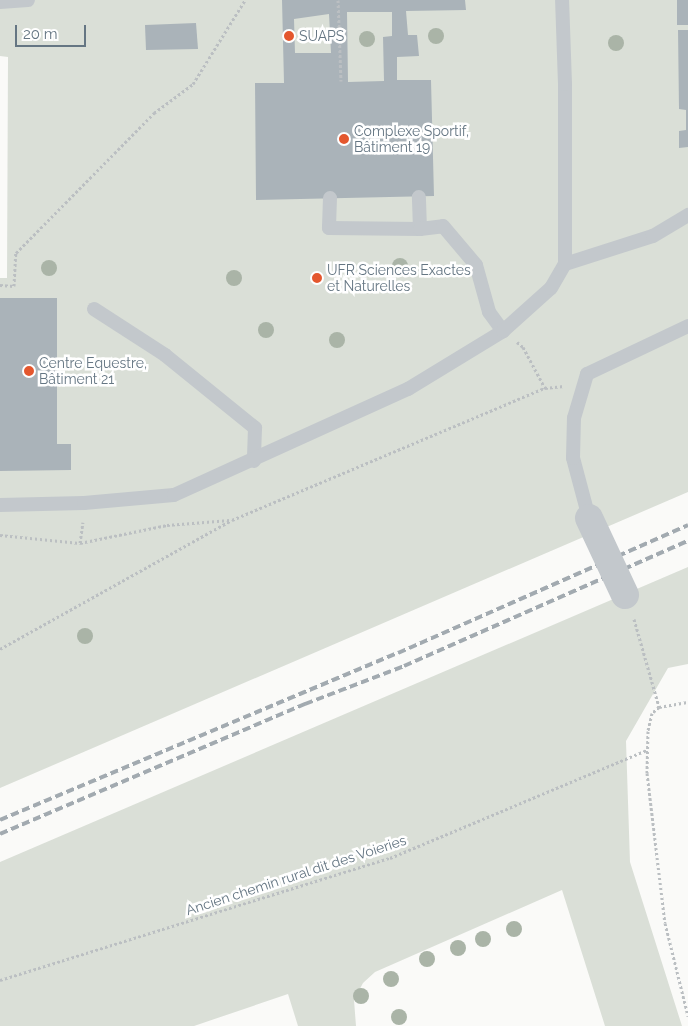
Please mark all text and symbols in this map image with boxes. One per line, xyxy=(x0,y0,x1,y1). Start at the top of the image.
scale bar xyxy=(18,15,89,47)
text: 20 m xyxy=(23,25,58,43)
place label: SUAPS xyxy=(299,28,344,44)
marker: SUAPS xyxy=(283,30,295,42)
place label: Complexe Sportif, Bâtiment 19 xyxy=(354,123,469,156)
marker: Complexe Sportif, Bâtiment 19 xyxy=(338,133,350,145)
place label: UFR Sciences Exactes et Naturelles xyxy=(327,262,471,294)
marker: UFR Sciences Exactes et Naturelles xyxy=(311,272,323,284)
place label: Centre Equestre, Bâtiment 21 xyxy=(39,355,147,388)
marker: Centre Equestre, Bâtiment 21 xyxy=(23,365,35,377)
street label: Ancien chemin rural dit des Voieries xyxy=(183,831,409,919)

